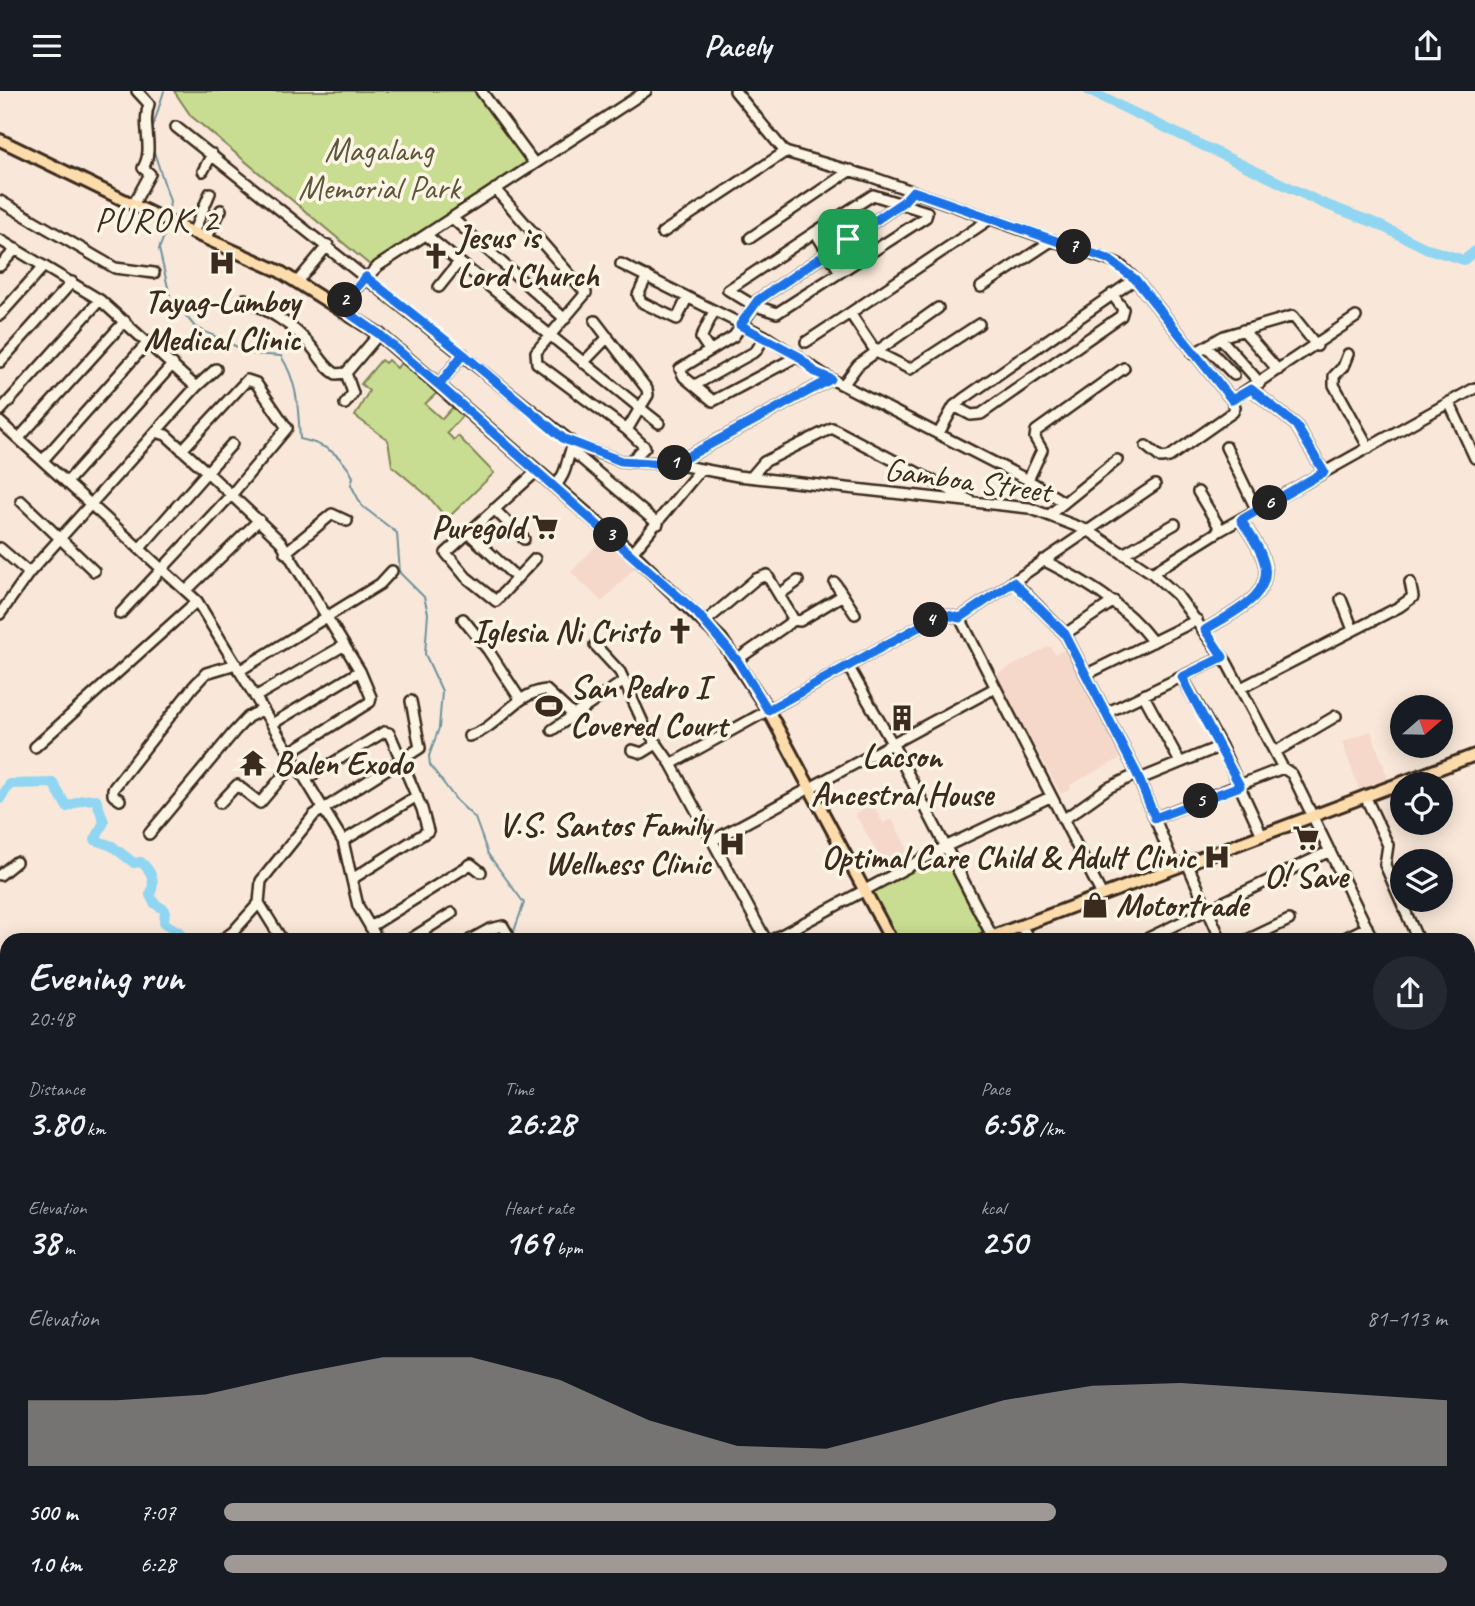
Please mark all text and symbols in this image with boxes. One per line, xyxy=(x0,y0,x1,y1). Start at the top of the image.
text: Pacely xyxy=(704,25,771,66)
icon: menu xyxy=(28,27,66,65)
icon: share xyxy=(1409,27,1447,65)
park label: Magalang Memorial Park xyxy=(298,129,462,209)
district label: PUROK 2 xyxy=(95,197,221,242)
pin xyxy=(818,209,878,269)
place label: Jesus is Lord Church xyxy=(455,216,600,296)
icon: arrive xyxy=(829,220,867,258)
pin: 7 xyxy=(1056,229,1092,265)
text: 7 xyxy=(1069,234,1078,258)
church icon: Jesus is Lord Church xyxy=(421,241,451,271)
hospital icon: Tayag-Lumboy Medical Clinic xyxy=(207,248,237,278)
place label: Tayag-Lumboy Medical Clinic xyxy=(144,280,303,360)
pin: 2 xyxy=(328,283,362,318)
text: 2 xyxy=(340,287,349,311)
pin: 1 xyxy=(658,445,692,481)
street label: Gamboa Street xyxy=(882,448,1057,513)
text: 1 xyxy=(670,450,679,474)
pin: 6 xyxy=(1252,485,1288,521)
text: 6 xyxy=(1265,490,1274,514)
place label: Puregold xyxy=(431,506,530,548)
supermarket icon: Puregold xyxy=(530,512,560,542)
pin: 3 xyxy=(594,517,628,553)
text: 3 xyxy=(606,522,615,546)
pin: 4 xyxy=(914,603,948,637)
text: 4 xyxy=(926,607,935,631)
place label: Iglesia Ni Cristo xyxy=(473,610,661,652)
church icon: Iglesia Ni Cristo xyxy=(665,616,695,646)
place label: San Pedro I Covered Court xyxy=(570,666,731,746)
sports icon: San Pedro I Covered Court xyxy=(534,691,564,721)
north arrow xyxy=(1390,695,1452,758)
map controls xyxy=(1390,695,1453,912)
building icon: Lacson Ancestral House xyxy=(887,703,917,733)
place label: Lacson Ancestral House xyxy=(811,735,996,815)
place label: Balen Exodo xyxy=(274,742,414,784)
temple icon: Balen Exodo xyxy=(238,748,268,778)
button: locate xyxy=(1390,772,1453,835)
pin: 5 xyxy=(1184,783,1218,819)
text: 5 xyxy=(1196,788,1205,812)
place label: V.S. Santos Family Wellness Clinic xyxy=(499,804,715,884)
supermarket icon: O! Save xyxy=(1291,823,1321,853)
hospital icon: V.S. Santos Family Wellness Clinic xyxy=(717,829,747,859)
place label: Optimal Care Child & Adult Clinic xyxy=(822,836,1197,878)
hospital icon: Optimal Care Child & Adult Clinic xyxy=(1202,842,1232,872)
button: layers xyxy=(1390,849,1453,912)
place label: O! Save xyxy=(1264,855,1351,897)
place label: Motortrade xyxy=(1116,884,1251,926)
shop icon: Motortrade xyxy=(1080,890,1110,920)
text: Evening run xyxy=(28,954,184,1001)
button: share xyxy=(1373,956,1447,1030)
text: 20:48 xyxy=(28,1004,74,1033)
text: Distance xyxy=(28,1077,85,1101)
text: Time xyxy=(504,1077,533,1101)
text: Pace xyxy=(981,1077,1010,1101)
text: 3.80 xyxy=(28,1101,82,1146)
text: 26:28 xyxy=(504,1101,575,1146)
text: 6:58 xyxy=(981,1101,1035,1146)
text: km xyxy=(82,1117,105,1141)
text: /km xyxy=(1035,1117,1064,1141)
text: Elevation xyxy=(28,1196,86,1220)
text: Heart rate xyxy=(504,1196,574,1220)
text: kcal xyxy=(981,1196,1006,1220)
text: 38 xyxy=(28,1220,60,1265)
text: 169 xyxy=(504,1220,552,1265)
text: 250 xyxy=(981,1220,1027,1265)
text: m xyxy=(60,1236,75,1260)
text: bpm xyxy=(552,1236,583,1260)
text: Elevation xyxy=(28,1304,99,1333)
text: 81–113 m xyxy=(1367,1304,1447,1333)
text: 500 m xyxy=(28,1498,77,1527)
text: 7:07 xyxy=(140,1498,176,1527)
text: 1.0 km xyxy=(28,1550,82,1579)
text: 6:28 xyxy=(140,1550,176,1579)

